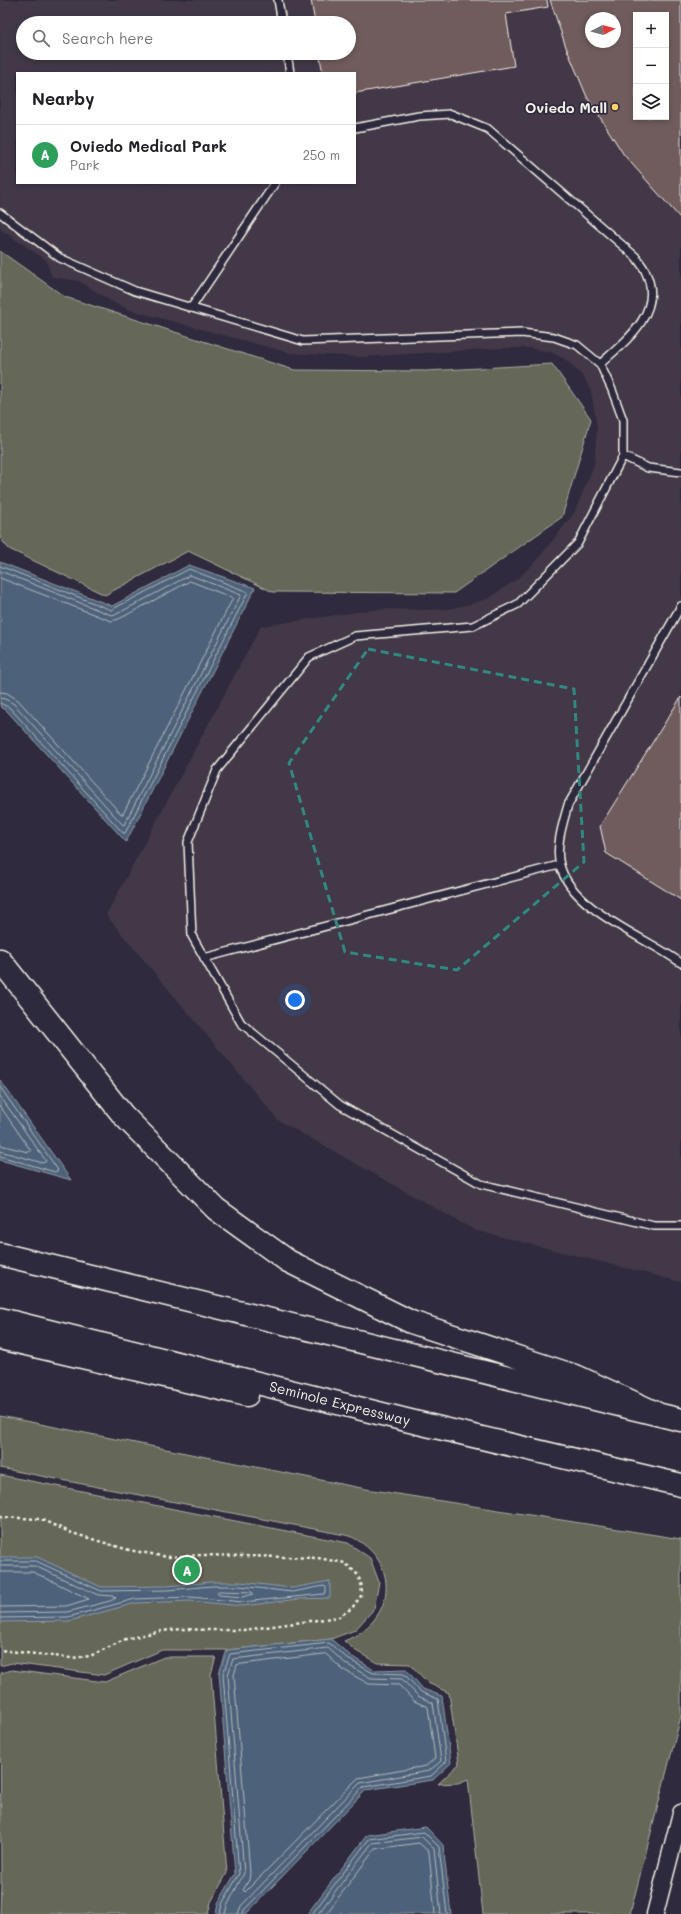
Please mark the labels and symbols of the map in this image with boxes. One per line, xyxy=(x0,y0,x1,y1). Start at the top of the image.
north arrow xyxy=(585,12,621,48)
place label: Oviedo Mall xyxy=(525,98,607,117)
marker: Oviedo Mall xyxy=(610,102,620,112)
your location xyxy=(285,990,305,1010)
street label: Seminole Expressway xyxy=(267,1376,413,1430)
pin: A xyxy=(174,1555,200,1585)

